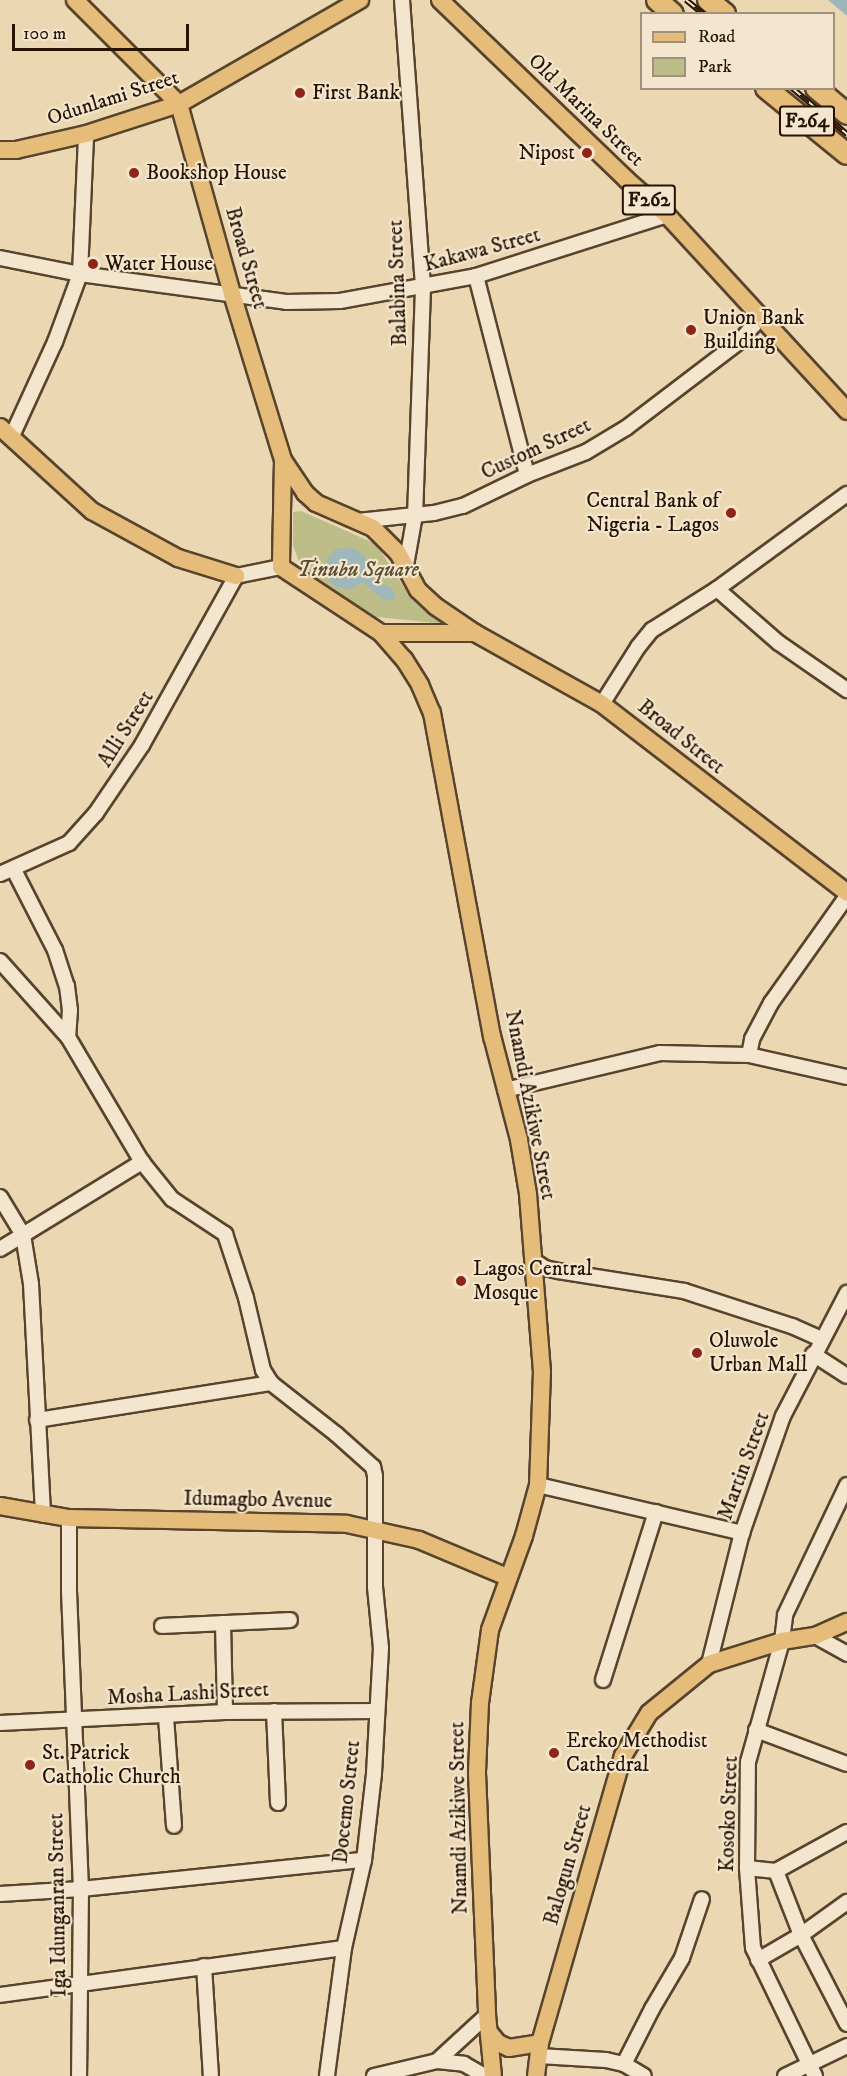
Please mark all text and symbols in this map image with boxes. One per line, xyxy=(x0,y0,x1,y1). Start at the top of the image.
scale bar xyxy=(15,12,192,50)
legend xyxy=(640,12,835,90)
text: 100 m xyxy=(23,23,66,45)
text: Road xyxy=(698,26,735,48)
street label: Old Marina Street xyxy=(523,48,649,172)
text: Park xyxy=(698,56,732,78)
street label: Odunlami Street xyxy=(44,65,182,131)
place label: First Bank xyxy=(312,80,400,106)
marker: First Bank xyxy=(293,86,307,100)
road number: F264 xyxy=(778,104,836,138)
place label: Nipost xyxy=(518,140,575,166)
marker: Nipost xyxy=(580,146,594,160)
place label: Bookshop House xyxy=(146,160,287,186)
marker: Bookshop House xyxy=(127,166,141,180)
road number: F262 xyxy=(620,183,678,217)
street label: Broad Street xyxy=(219,204,273,312)
street label: Balabina Street xyxy=(383,219,413,347)
street label: Kakawa Street xyxy=(421,222,543,278)
place label: Water House xyxy=(105,251,213,277)
marker: Water House xyxy=(86,257,100,271)
place label: Union Bank Building xyxy=(703,305,804,355)
marker: Union Bank Building xyxy=(684,323,698,337)
street label: Custom Street xyxy=(477,413,595,485)
place label: Central Bank of Nigeria - Lagos xyxy=(586,488,719,538)
marker: Central Bank of Nigeria - Lagos xyxy=(724,506,738,520)
park label: Tinubu Square xyxy=(297,557,419,583)
street label: Alli Street xyxy=(93,686,159,772)
street label: Broad Street xyxy=(632,694,730,780)
street label: Nnamdi Azikiwe Street xyxy=(499,1008,561,1202)
place label: Lagos Central Mosque xyxy=(473,1256,592,1306)
marker: Lagos Central Mosque xyxy=(454,1274,468,1288)
place label: Oluwole Urban Mall xyxy=(709,1328,807,1378)
marker: Oluwole Urban Mall xyxy=(690,1346,704,1360)
street label: Martin Street xyxy=(713,1408,775,1524)
street label: Idumagbo Avenue xyxy=(183,1486,333,1514)
street label: Mosha Lashi Street xyxy=(106,1677,270,1711)
street label: Nnamdi Azikiwe Street xyxy=(445,1721,473,1915)
place label: Ereko Methodist Cathedral xyxy=(566,1728,707,1778)
street label: Docemo Street xyxy=(328,1739,366,1865)
place label: St. Patrick Catholic Church xyxy=(42,1740,181,1790)
marker: Ereko Methodist Cathedral xyxy=(547,1746,561,1760)
street label: Kosoko Street xyxy=(714,1755,744,1873)
marker: St. Patrick Catholic Church xyxy=(23,1758,37,1772)
street label: Balogun Street xyxy=(539,1802,597,1928)
street label: Iga Idunganran Street xyxy=(44,1813,72,1997)

